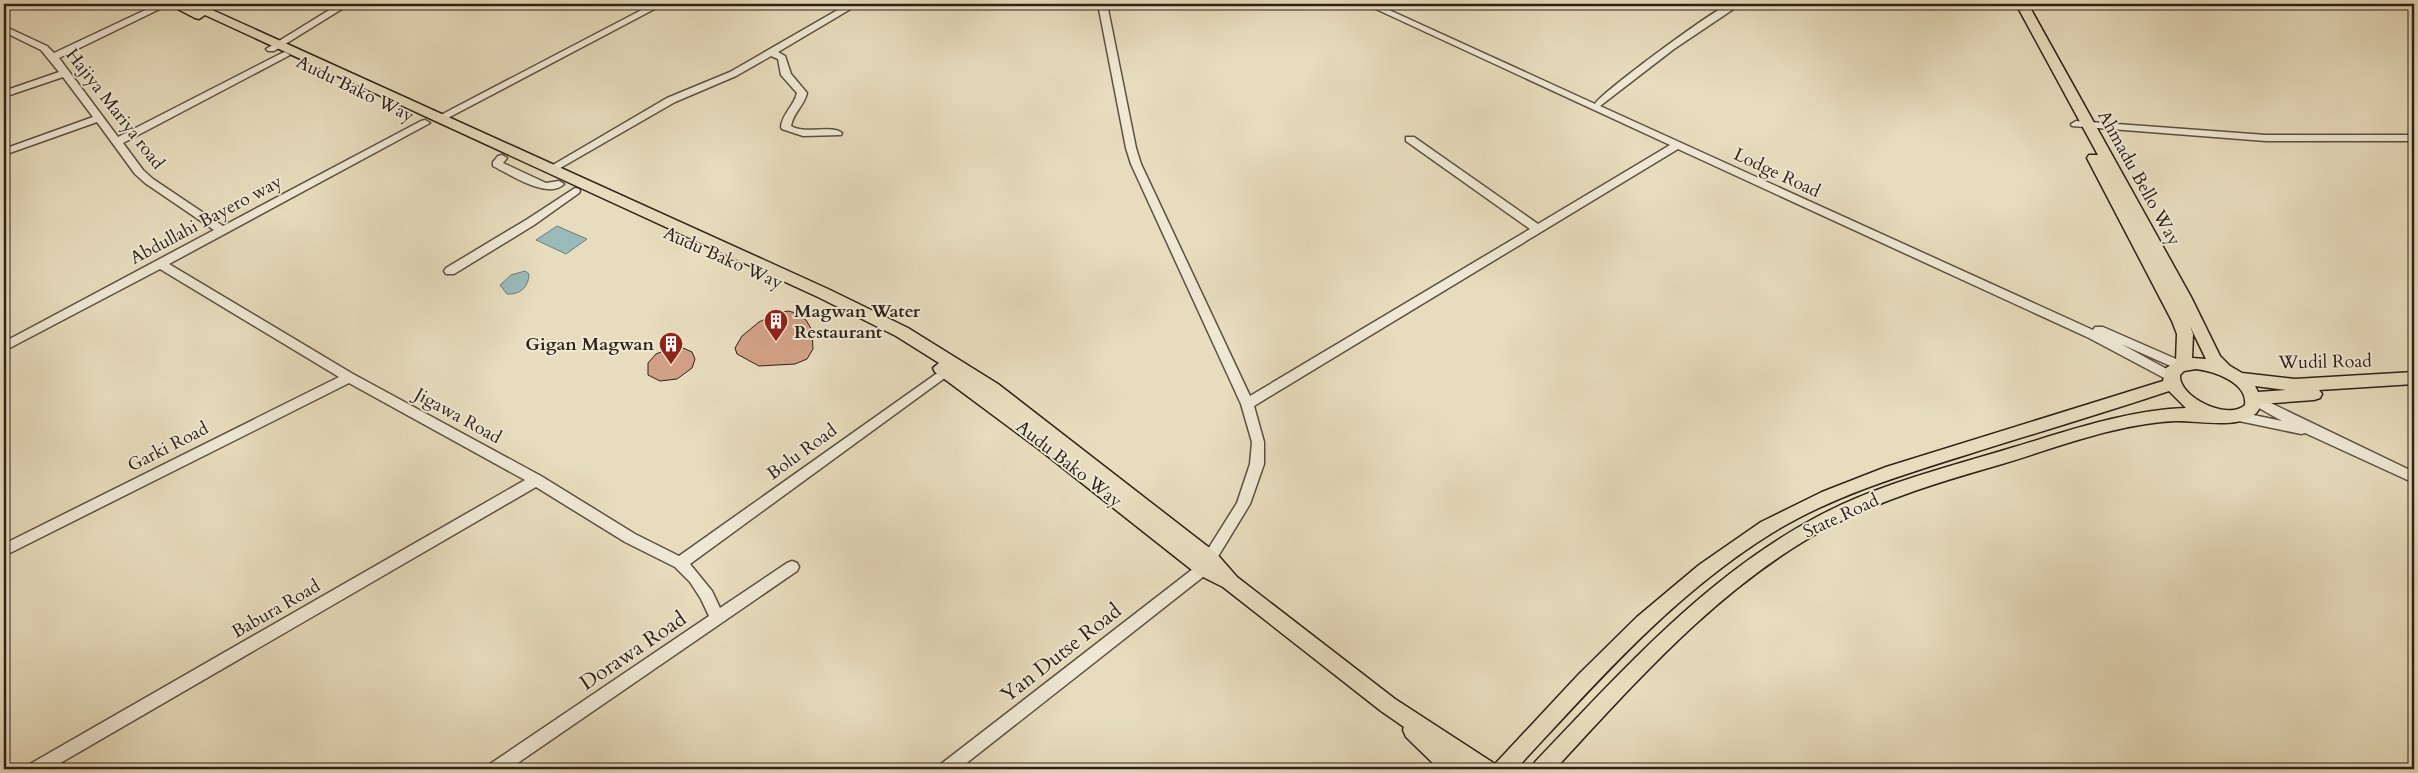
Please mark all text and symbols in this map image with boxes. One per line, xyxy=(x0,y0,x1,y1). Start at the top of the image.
street label: Hajiya Mariya road xyxy=(60,43,170,175)
street label: Audu Bako Way xyxy=(292,50,419,129)
street label: Ahmadu Bello Way xyxy=(2091,106,2187,251)
street label: Lodge Road xyxy=(1730,142,1825,204)
street label: Abdullahi Bayero way xyxy=(125,169,287,271)
street label: Audu Bako Way xyxy=(659,220,787,296)
place label: Magwan Water Restaurant xyxy=(794,299,921,345)
building icon: Magwan Water Restaurant xyxy=(763,308,789,342)
building icon: Gigan Magwan xyxy=(658,331,684,365)
place label: Gigan Magwan xyxy=(525,332,654,357)
street label: Wudil Road xyxy=(2277,349,2372,375)
street label: Jigawa Road xyxy=(407,380,506,450)
street label: Audu Bako Way xyxy=(1011,415,1128,514)
street label: Garki Road xyxy=(123,416,213,478)
street label: Bolu Road xyxy=(762,418,842,486)
street label: State Road xyxy=(1799,487,1883,544)
street label: Babura Road xyxy=(227,573,325,644)
street label: Yan Dutse Road xyxy=(995,597,1127,709)
street label: Dorawa Road xyxy=(574,605,692,697)

